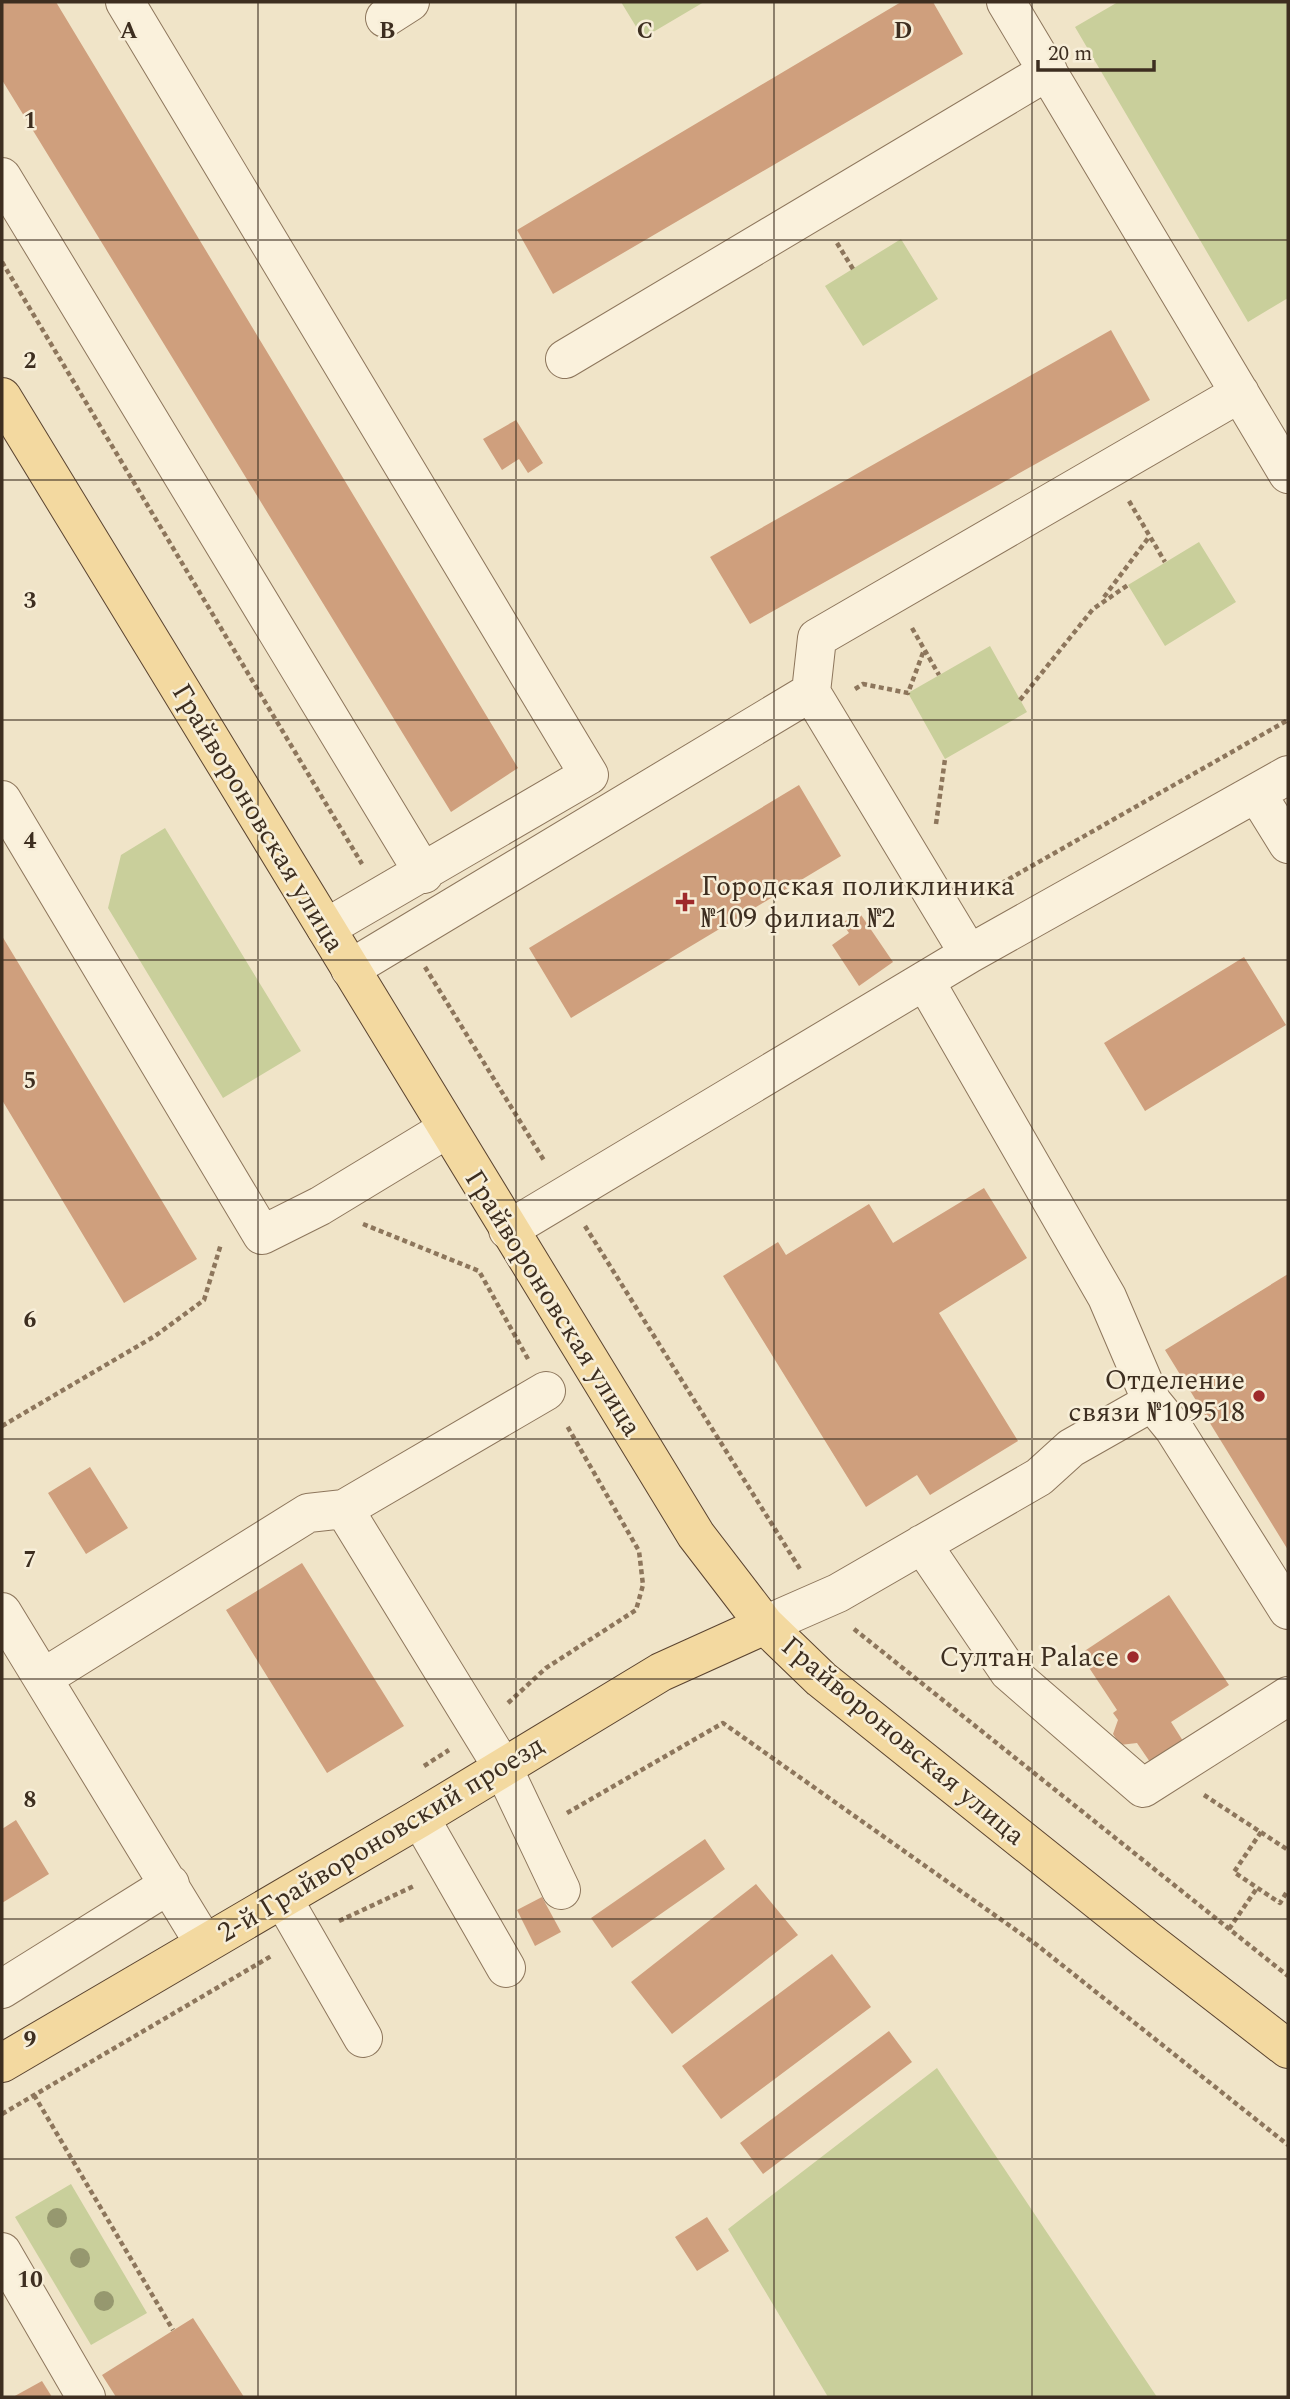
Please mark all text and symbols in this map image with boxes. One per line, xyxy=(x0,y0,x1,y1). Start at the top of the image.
text: A xyxy=(120,14,138,49)
text: B xyxy=(379,14,395,49)
text: C xyxy=(637,14,653,49)
text: D xyxy=(894,14,912,49)
scale bar xyxy=(1038,28,1154,72)
text: 20 m xyxy=(1048,38,1092,70)
text: 1 xyxy=(24,104,36,139)
text: 2 xyxy=(24,344,37,379)
text: 3 xyxy=(24,584,37,619)
street label: Грайвороновская улица xyxy=(160,675,356,961)
text: 4 xyxy=(24,824,37,859)
place label: Городская поликлиника №109 филиал №2 xyxy=(701,865,1015,940)
marker: Городская поликлиника №109 филиал №2 xyxy=(675,892,695,912)
text: 5 xyxy=(24,1064,36,1099)
street label: Грайвороновская улица xyxy=(453,1161,653,1445)
text: 6 xyxy=(24,1303,37,1338)
place label: Отделение связи №109518 xyxy=(1068,1359,1245,1434)
marker: Отделение связи №109518 xyxy=(1251,1388,1267,1404)
text: 7 xyxy=(24,1543,36,1578)
street label: Грайвороновская улица xyxy=(771,1626,1035,1857)
place label: Султан Palace xyxy=(939,1636,1119,1679)
marker: Султан Palace xyxy=(1125,1649,1141,1665)
street label: 2-й Грайвороновский проезд xyxy=(209,1724,553,1954)
text: 8 xyxy=(24,1783,36,1818)
text: 9 xyxy=(24,2023,37,2058)
text: 10 xyxy=(17,2263,43,2298)

